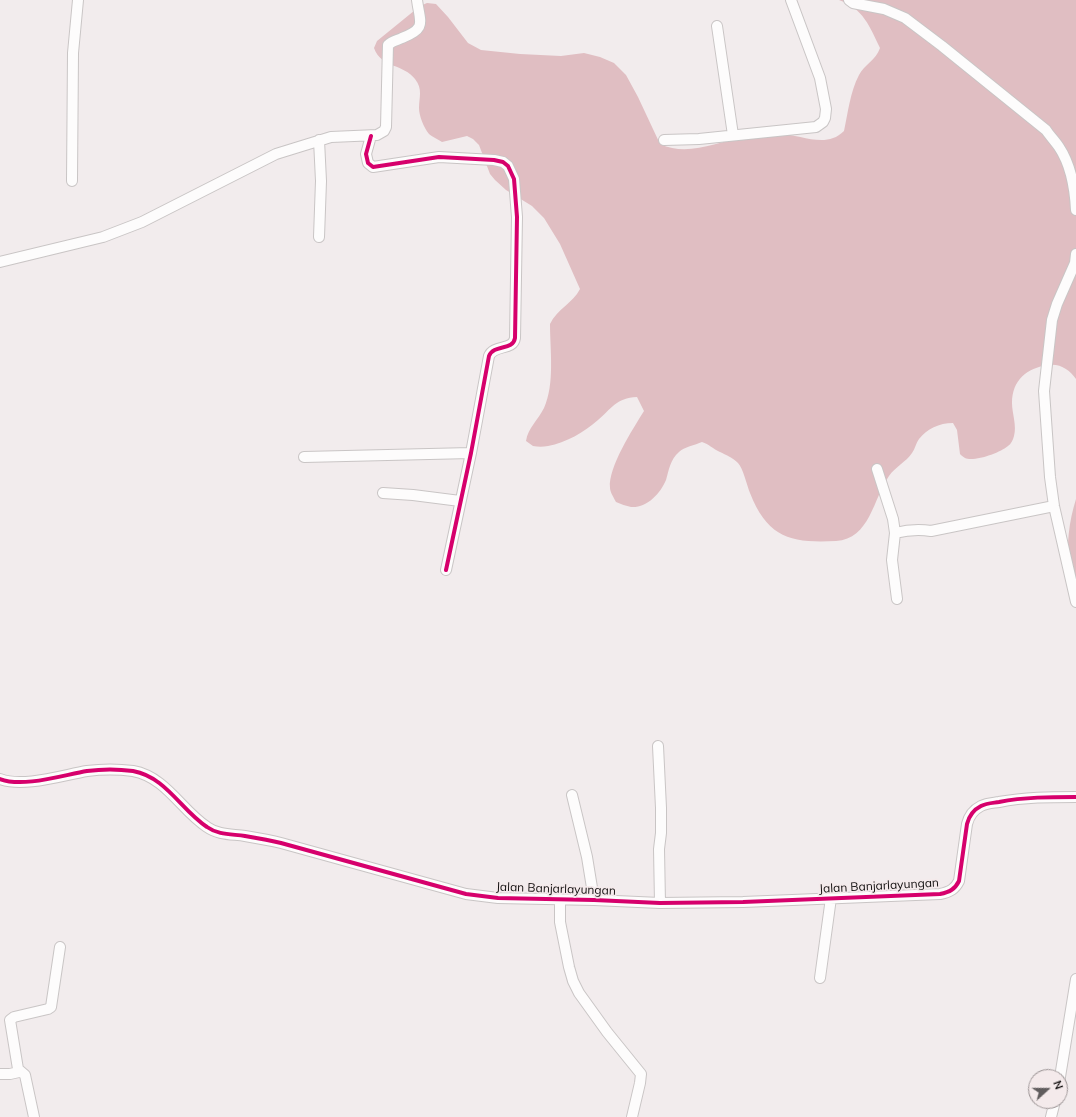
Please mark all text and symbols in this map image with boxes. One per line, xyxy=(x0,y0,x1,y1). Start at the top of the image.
street label: Jalan Banjarlayungan xyxy=(819,876,939,896)
street label: Jalan Banjarlayungan xyxy=(496,880,616,898)
north arrow xyxy=(1028,1069,1068,1109)
text: N xyxy=(1050,1079,1066,1091)

